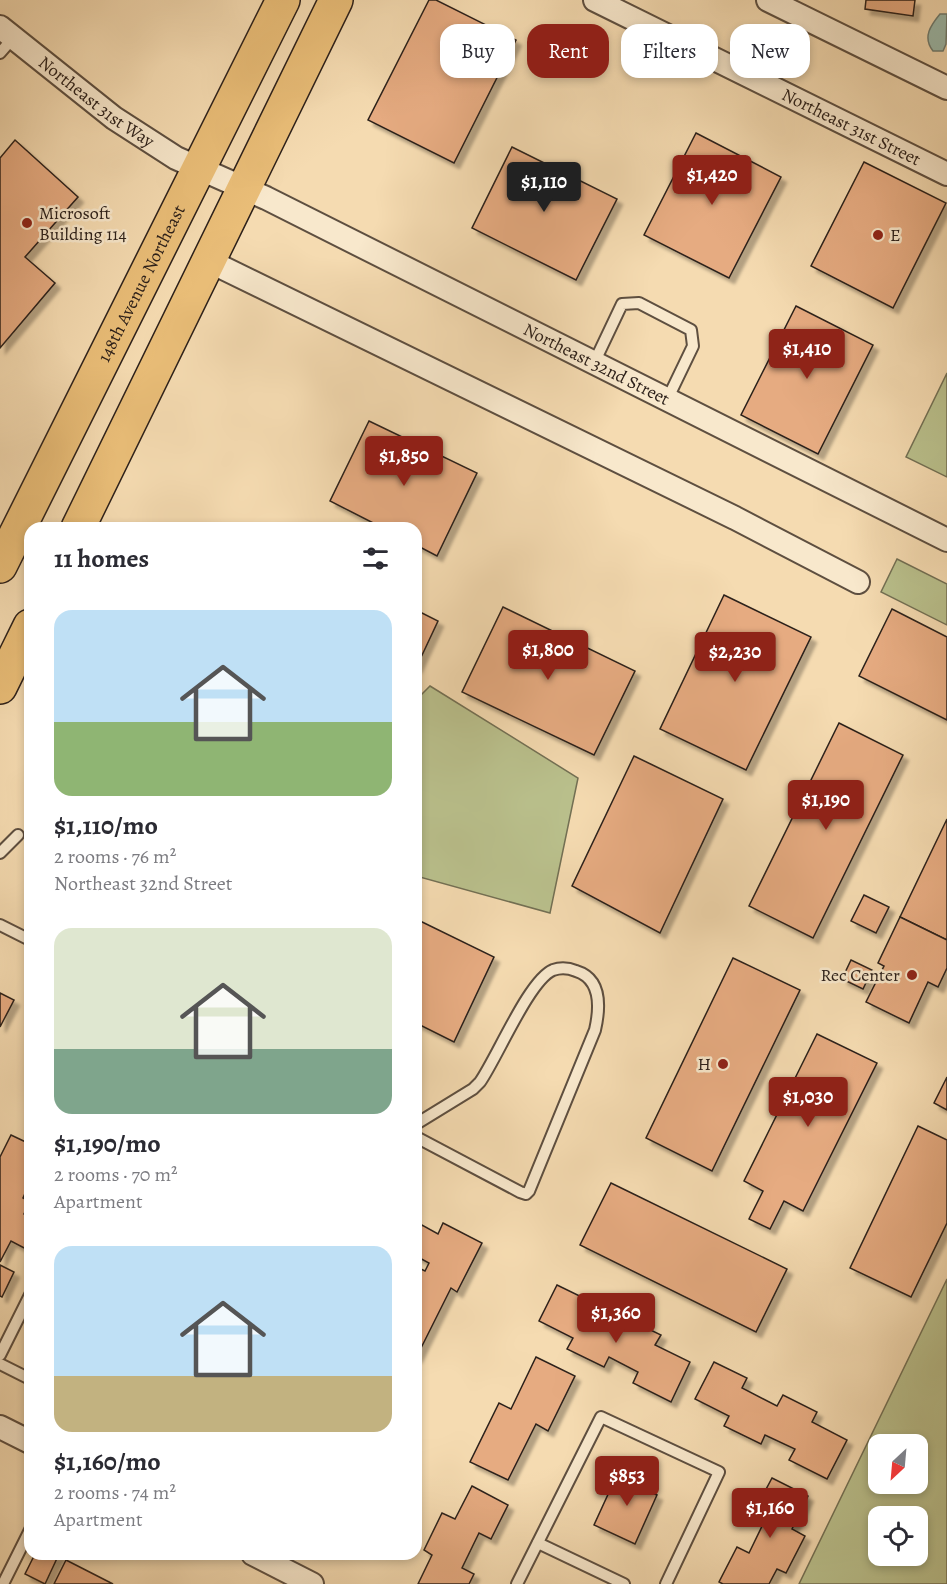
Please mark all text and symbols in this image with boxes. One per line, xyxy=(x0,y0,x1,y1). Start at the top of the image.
chip: Buy xyxy=(440,24,515,78)
chip: Rent xyxy=(527,24,609,78)
chip: Filters xyxy=(621,24,718,78)
chip: New xyxy=(730,24,810,78)
street label: Northeast 31st Way xyxy=(33,50,160,153)
street label: Northeast 31st Street xyxy=(778,82,925,171)
pin: $1,420 xyxy=(663,155,761,206)
text: $1,420 xyxy=(687,161,737,188)
pin: $1,110 xyxy=(495,162,593,213)
text: $1,110 xyxy=(521,168,567,195)
place label: Microsoft Building 114 xyxy=(39,201,127,246)
street label: 148th Avenue Northeast xyxy=(92,201,191,366)
marker: Microsoft Building 114 xyxy=(20,216,34,230)
place label: E xyxy=(890,223,901,247)
marker: E xyxy=(871,228,885,242)
street label: Northeast 32nd Street xyxy=(519,317,674,411)
pin: $1,410 xyxy=(758,329,856,380)
text: $1,410 xyxy=(783,335,831,362)
pin: $1,850 xyxy=(355,436,453,487)
text: $1,850 xyxy=(379,442,429,469)
text: 11 homes xyxy=(54,541,149,576)
icon: filters xyxy=(359,542,392,575)
pin: $1,800 xyxy=(499,630,597,681)
pin: $2,230 xyxy=(686,632,784,683)
text: $1,800 xyxy=(522,636,574,663)
text: $2,230 xyxy=(709,638,761,665)
icon: home xyxy=(169,649,277,757)
pin: $1,190 xyxy=(777,780,875,831)
text: $1,190 xyxy=(802,786,850,813)
text: $1,110/mo xyxy=(54,808,158,843)
text: 2 rooms · 76 m² xyxy=(54,843,176,870)
text: Northeast 32nd Street xyxy=(54,870,232,897)
place label: Rec Center xyxy=(821,963,900,987)
icon: home xyxy=(169,967,277,1075)
marker: Rec Center xyxy=(905,968,919,982)
place label: H xyxy=(697,1052,711,1076)
marker: H xyxy=(716,1057,730,1071)
pin: $1,030 xyxy=(759,1077,857,1128)
text: $1,030 xyxy=(783,1083,833,1110)
text: $1,190/mo xyxy=(54,1126,161,1161)
text: 2 rooms · 70 m² xyxy=(54,1161,178,1188)
text: Apartment xyxy=(54,1188,143,1215)
icon: home xyxy=(169,1285,277,1393)
pin: $1,360 xyxy=(567,1293,665,1344)
text: $1,360 xyxy=(591,1299,641,1326)
north arrow xyxy=(868,1434,928,1494)
map controls xyxy=(868,1434,928,1566)
text: $1,160/mo xyxy=(54,1444,161,1479)
pin: $853 xyxy=(591,1456,663,1507)
text: $853 xyxy=(609,1462,645,1489)
text: 2 rooms · 74 m² xyxy=(54,1479,176,1506)
pin: $1,160 xyxy=(721,1488,819,1539)
text: $1,160 xyxy=(746,1494,794,1521)
text: Apartment xyxy=(54,1506,143,1533)
button: locate xyxy=(868,1506,928,1566)

